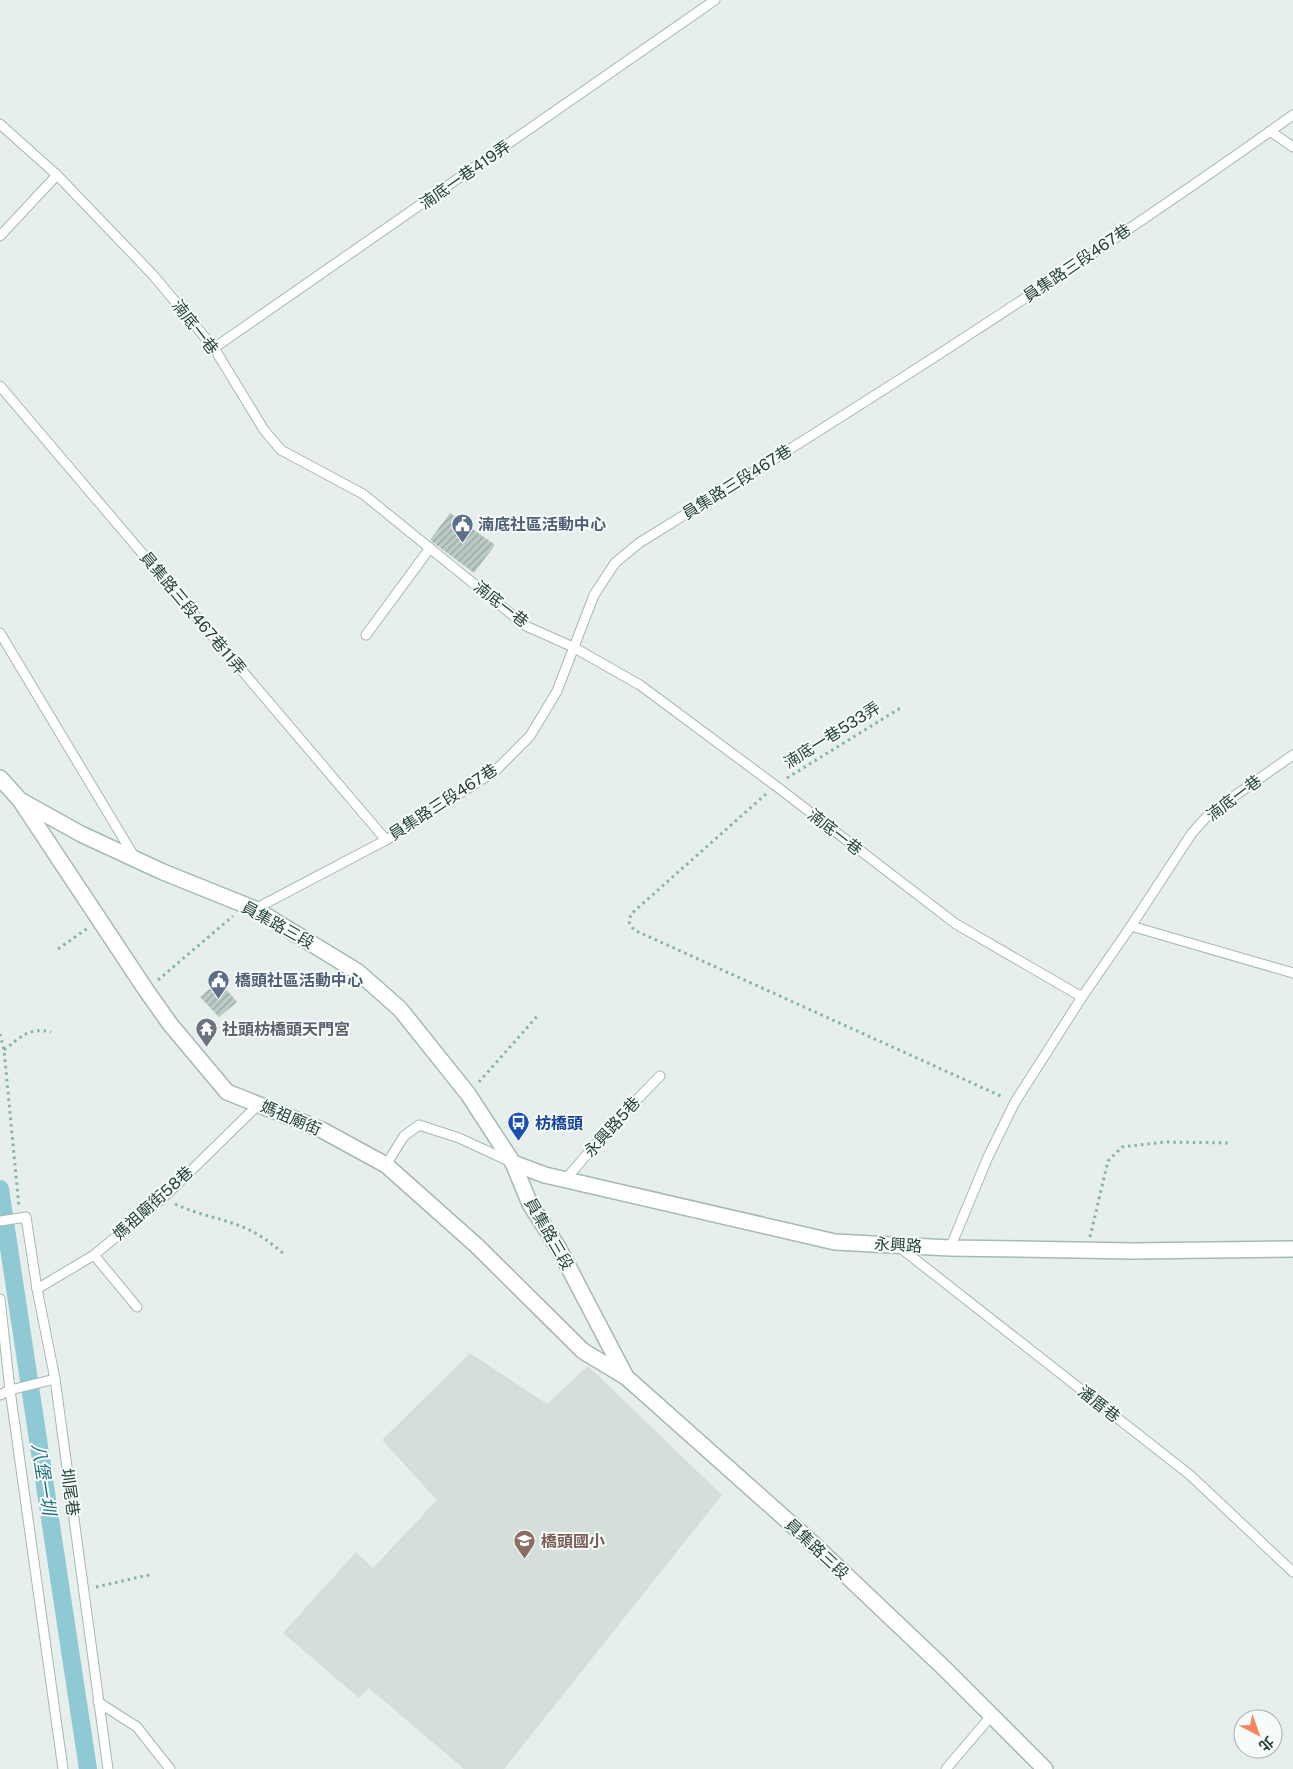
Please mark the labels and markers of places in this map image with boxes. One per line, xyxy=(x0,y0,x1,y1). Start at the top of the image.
public building icon: 湳底社區活動中心 xyxy=(450,512,474,543)
place label: 湳底社區活動中心 xyxy=(478,515,606,534)
public building icon: 橋頭社區活動中心 xyxy=(207,968,231,999)
place label: 橋頭社區活動中心 xyxy=(235,971,363,990)
temple icon: 社頭枋橋頭天門宮 xyxy=(194,1017,218,1048)
place label: 社頭枋橋頭天門宮 xyxy=(222,1020,350,1039)
bus stop icon: 枋橋頭 xyxy=(507,1111,531,1142)
place label: 枋橋頭 xyxy=(535,1114,583,1133)
school or university icon: 橋頭國小 xyxy=(513,1529,537,1560)
place label: 橋頭國小 xyxy=(541,1532,605,1551)

